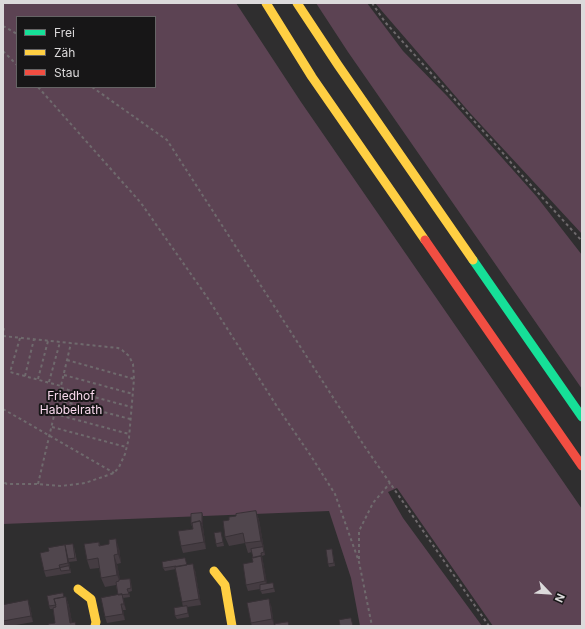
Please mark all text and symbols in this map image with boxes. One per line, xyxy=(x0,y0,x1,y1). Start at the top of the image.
legend xyxy=(16,16,156,88)
text: Frei xyxy=(54,25,75,40)
text: Zäh xyxy=(54,45,75,60)
text: Stau xyxy=(54,65,80,80)
park label: Friedhof Habbelrath xyxy=(40,389,102,417)
north arrow xyxy=(529,573,569,613)
text: N xyxy=(552,591,568,605)

